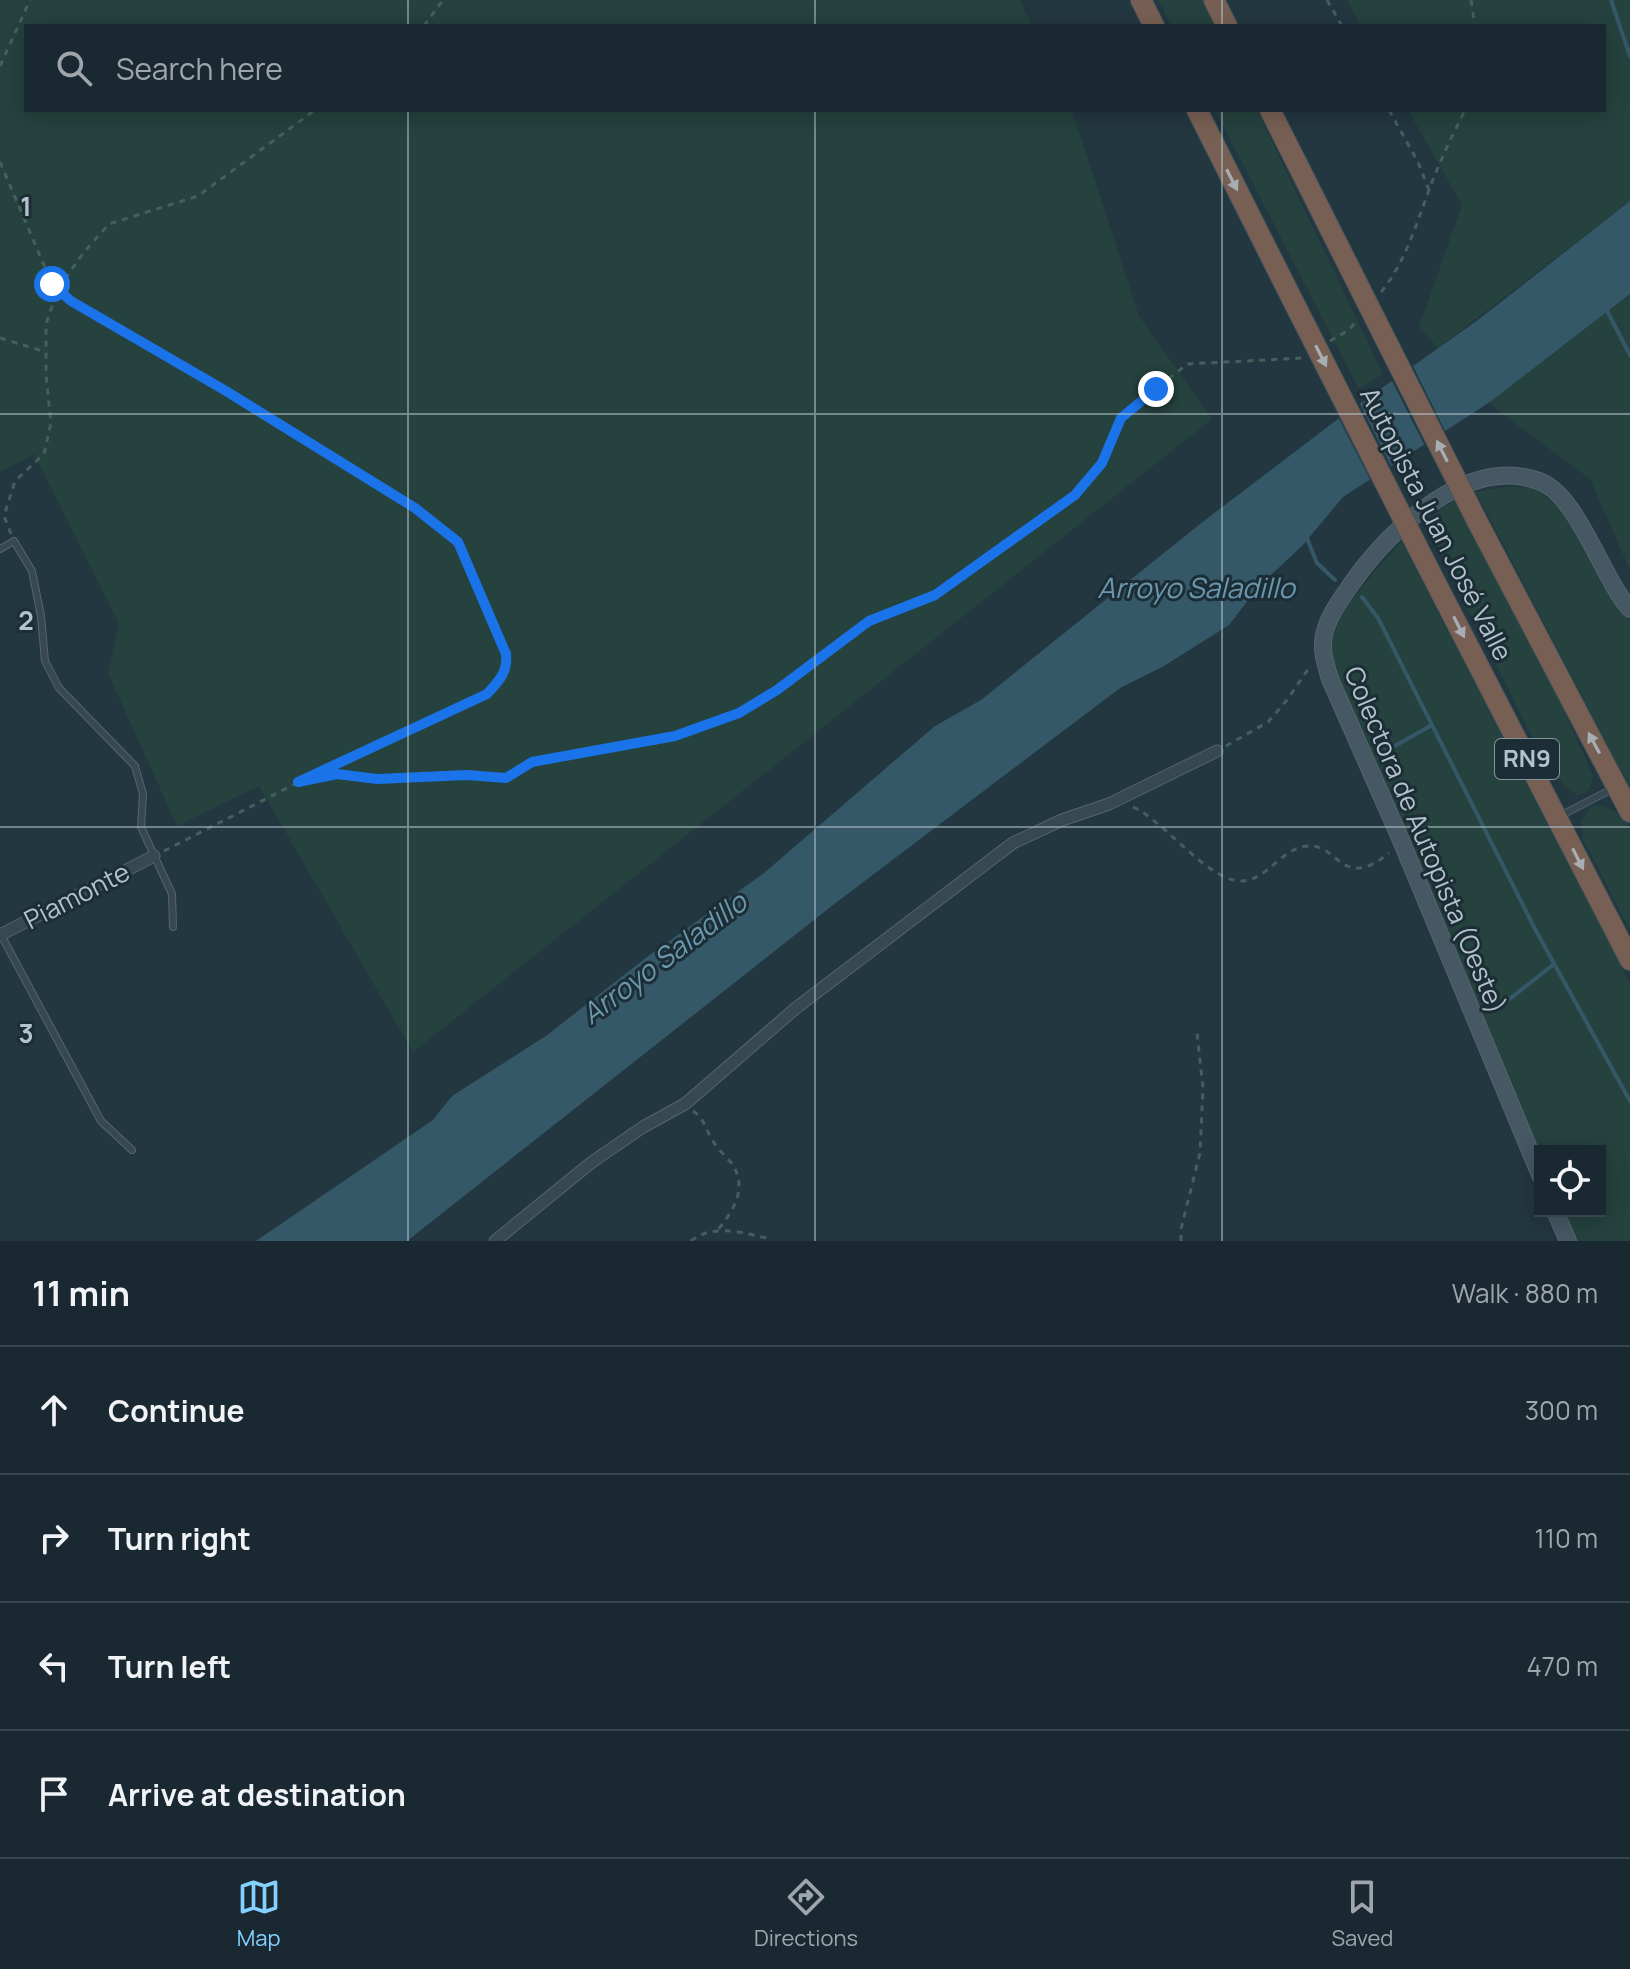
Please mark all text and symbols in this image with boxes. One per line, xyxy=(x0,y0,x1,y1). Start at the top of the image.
search box xyxy=(24,24,1606,112)
icon: search xyxy=(52,46,96,90)
text: Search here xyxy=(116,48,283,89)
one-way arrow xyxy=(1225,168,1239,191)
text: 1 xyxy=(20,188,32,224)
route start xyxy=(34,266,70,302)
one-way arrow xyxy=(1315,345,1328,368)
route end xyxy=(1138,371,1174,407)
street label: Autopista Juan José Valle xyxy=(1352,381,1522,667)
one-way arrow xyxy=(1435,440,1449,463)
water label: Arroyo Saladillo xyxy=(1097,568,1296,606)
text: 2 xyxy=(18,602,34,638)
one-way arrow xyxy=(1452,616,1465,639)
street label: Colectora de Autopista (Oeste) xyxy=(1336,660,1516,1019)
one-way arrow xyxy=(1587,732,1601,754)
road number: RN9 xyxy=(1495,739,1559,779)
one-way arrow xyxy=(1571,847,1584,870)
street label: Piamonte xyxy=(18,853,136,937)
water label: Arroyo Saladillo xyxy=(573,882,755,1032)
text: 3 xyxy=(18,1015,34,1051)
map controls xyxy=(1534,1145,1606,1217)
button: locate xyxy=(1534,1145,1606,1217)
text: 11 min xyxy=(32,1270,130,1316)
text: Walk · 880 m xyxy=(1452,1275,1598,1311)
icon: ahead xyxy=(32,1388,76,1432)
text: Continue xyxy=(108,1390,244,1431)
text: 300 m xyxy=(1525,1392,1598,1428)
icon: right xyxy=(32,1516,76,1560)
text: Turn right xyxy=(108,1518,251,1559)
text: 110 m xyxy=(1535,1520,1598,1556)
icon: left xyxy=(32,1644,76,1688)
text: Turn left xyxy=(108,1646,231,1687)
text: 470 m xyxy=(1527,1648,1598,1684)
icon: arrive xyxy=(32,1772,76,1816)
text: Arrive at destination xyxy=(108,1774,406,1815)
tab: Map xyxy=(237,1875,281,1953)
tab: Directions xyxy=(754,1875,858,1953)
tab: Saved xyxy=(1331,1875,1393,1953)

